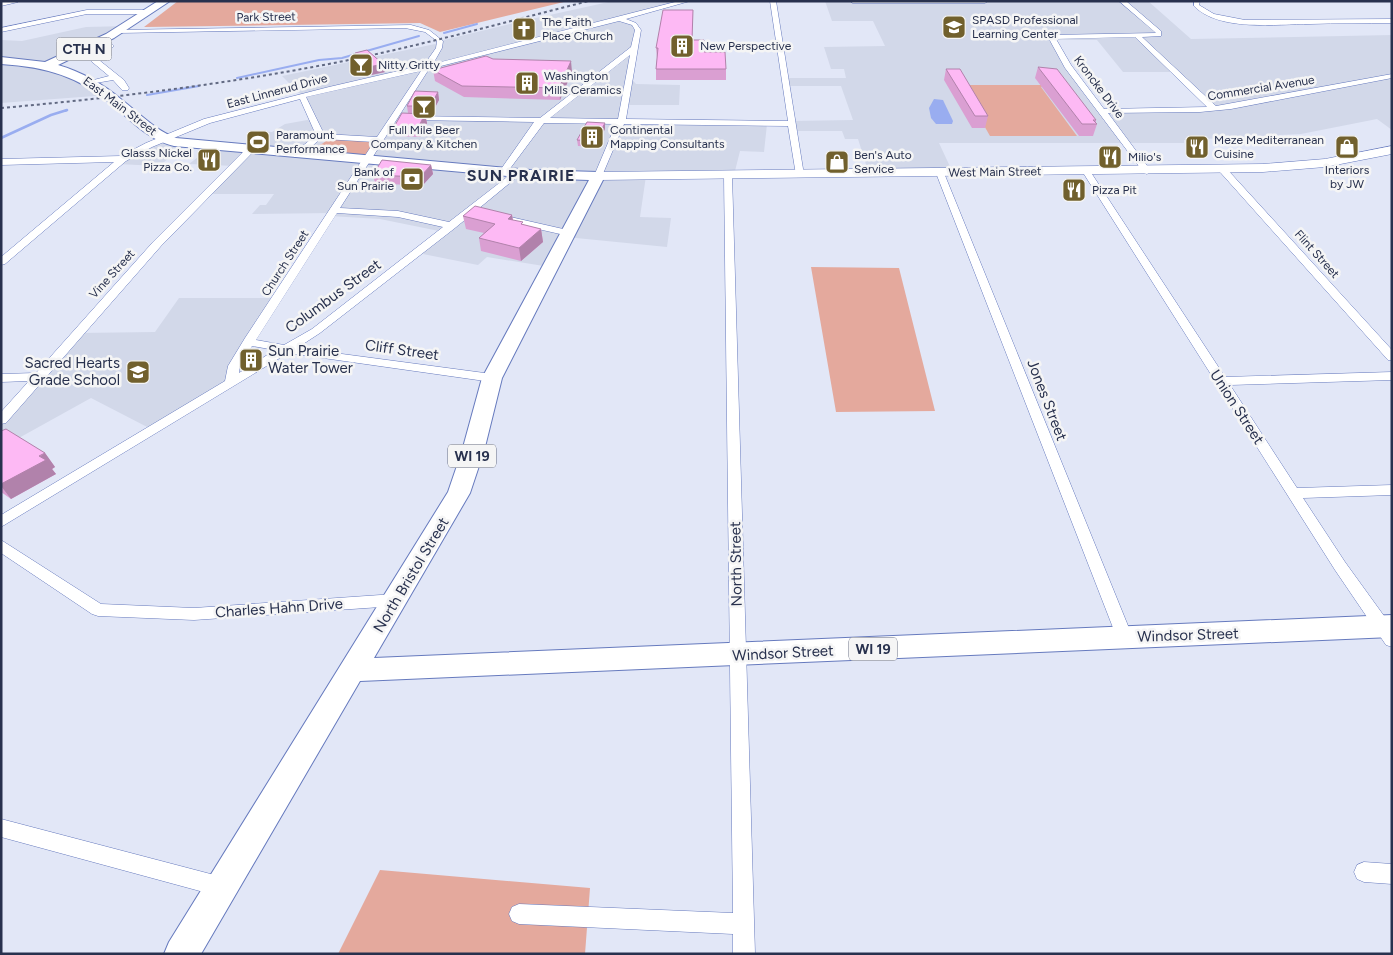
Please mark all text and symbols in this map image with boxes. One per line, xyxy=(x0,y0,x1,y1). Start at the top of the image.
street label: Park Street xyxy=(236,9,296,25)
place label: SPASD Professional Learning Center xyxy=(972,13,1078,41)
school or university icon: SPASD Professional Learning Center xyxy=(941,14,967,40)
place label: The Faith Place Church xyxy=(542,15,613,43)
church icon: The Faith Place Church xyxy=(511,16,537,42)
building icon: New Perspective xyxy=(669,33,695,59)
road number: CTH N xyxy=(56,38,112,61)
place label: New Perspective xyxy=(700,39,792,53)
bar icon: Nitty Gritty xyxy=(348,52,374,78)
street label: Kroncke Drive xyxy=(1071,53,1127,121)
place label: Nitty Gritty xyxy=(378,58,440,72)
place label: Washington Mills Ceramics xyxy=(544,69,622,97)
building icon: Washington Mills Ceramics xyxy=(514,70,540,96)
street label: East Linnerud Drive xyxy=(225,71,329,111)
street label: Commercial Avenue xyxy=(1206,73,1316,103)
street label: East Main Street xyxy=(80,74,160,139)
bar icon: Full Mile Beer Company & Kitchen xyxy=(411,94,437,120)
place label: Full Mile Beer Company & Kitchen xyxy=(371,123,478,151)
place label: Continental Mapping Consultants xyxy=(610,123,725,151)
building icon: Continental Mapping Consultants xyxy=(579,124,605,150)
place label: Paramount Performance xyxy=(276,128,345,156)
sports icon: Paramount Performance xyxy=(245,129,271,155)
place label: Meze Mediterranean Cuisine xyxy=(1214,133,1324,161)
restaurant icon: Meze Mediterranean Cuisine xyxy=(1184,134,1210,160)
shop icon: Interiors by JW xyxy=(1334,134,1360,160)
restaurant icon: Milio's xyxy=(1097,144,1123,170)
place label: Glasss Nickel Pizza Co. xyxy=(121,146,192,174)
restaurant icon: Glasss Nickel Pizza Co. xyxy=(196,147,222,173)
place label: Ben's Auto Service xyxy=(854,148,912,176)
shop icon: Ben's Auto Service xyxy=(824,149,850,175)
place label: Milio's xyxy=(1128,150,1162,164)
place label: Interiors by JW xyxy=(1325,163,1370,191)
street label: West Main Street xyxy=(948,164,1042,180)
place label: Bank of Sun Prairie xyxy=(337,165,395,193)
bank icon: Bank of Sun Prairie xyxy=(399,166,425,192)
district label: SUN PRAIRIE xyxy=(467,166,575,185)
restaurant icon: Pizza Pit xyxy=(1061,177,1087,203)
place label: Pizza Pit xyxy=(1092,183,1137,197)
street label: Church Street xyxy=(258,227,312,299)
street label: Flint Street xyxy=(1292,227,1342,281)
street label: Vine Street xyxy=(86,246,138,301)
street label: Columbus Street xyxy=(282,255,385,337)
street label: Cliff Street xyxy=(364,336,440,364)
place label: Sun Prairie Water Tower xyxy=(268,342,353,377)
building icon: Sun Prairie Water Tower xyxy=(238,347,264,373)
place label: Sacred Hearts Grade School xyxy=(24,354,120,389)
street label: Jones Street xyxy=(1023,357,1071,444)
school or university icon: Sacred Hearts Grade School xyxy=(125,359,151,385)
street label: Union Street xyxy=(1206,366,1268,448)
road number: WI 19 xyxy=(448,444,496,468)
street label: North Bristol Street xyxy=(370,514,453,636)
street label: North Street xyxy=(726,521,746,607)
street label: Charles Hahn Drive xyxy=(214,595,344,621)
street label: Windsor Street xyxy=(1137,624,1239,646)
road number: WI 19 xyxy=(849,638,897,661)
street label: Windsor Street xyxy=(732,641,834,665)

